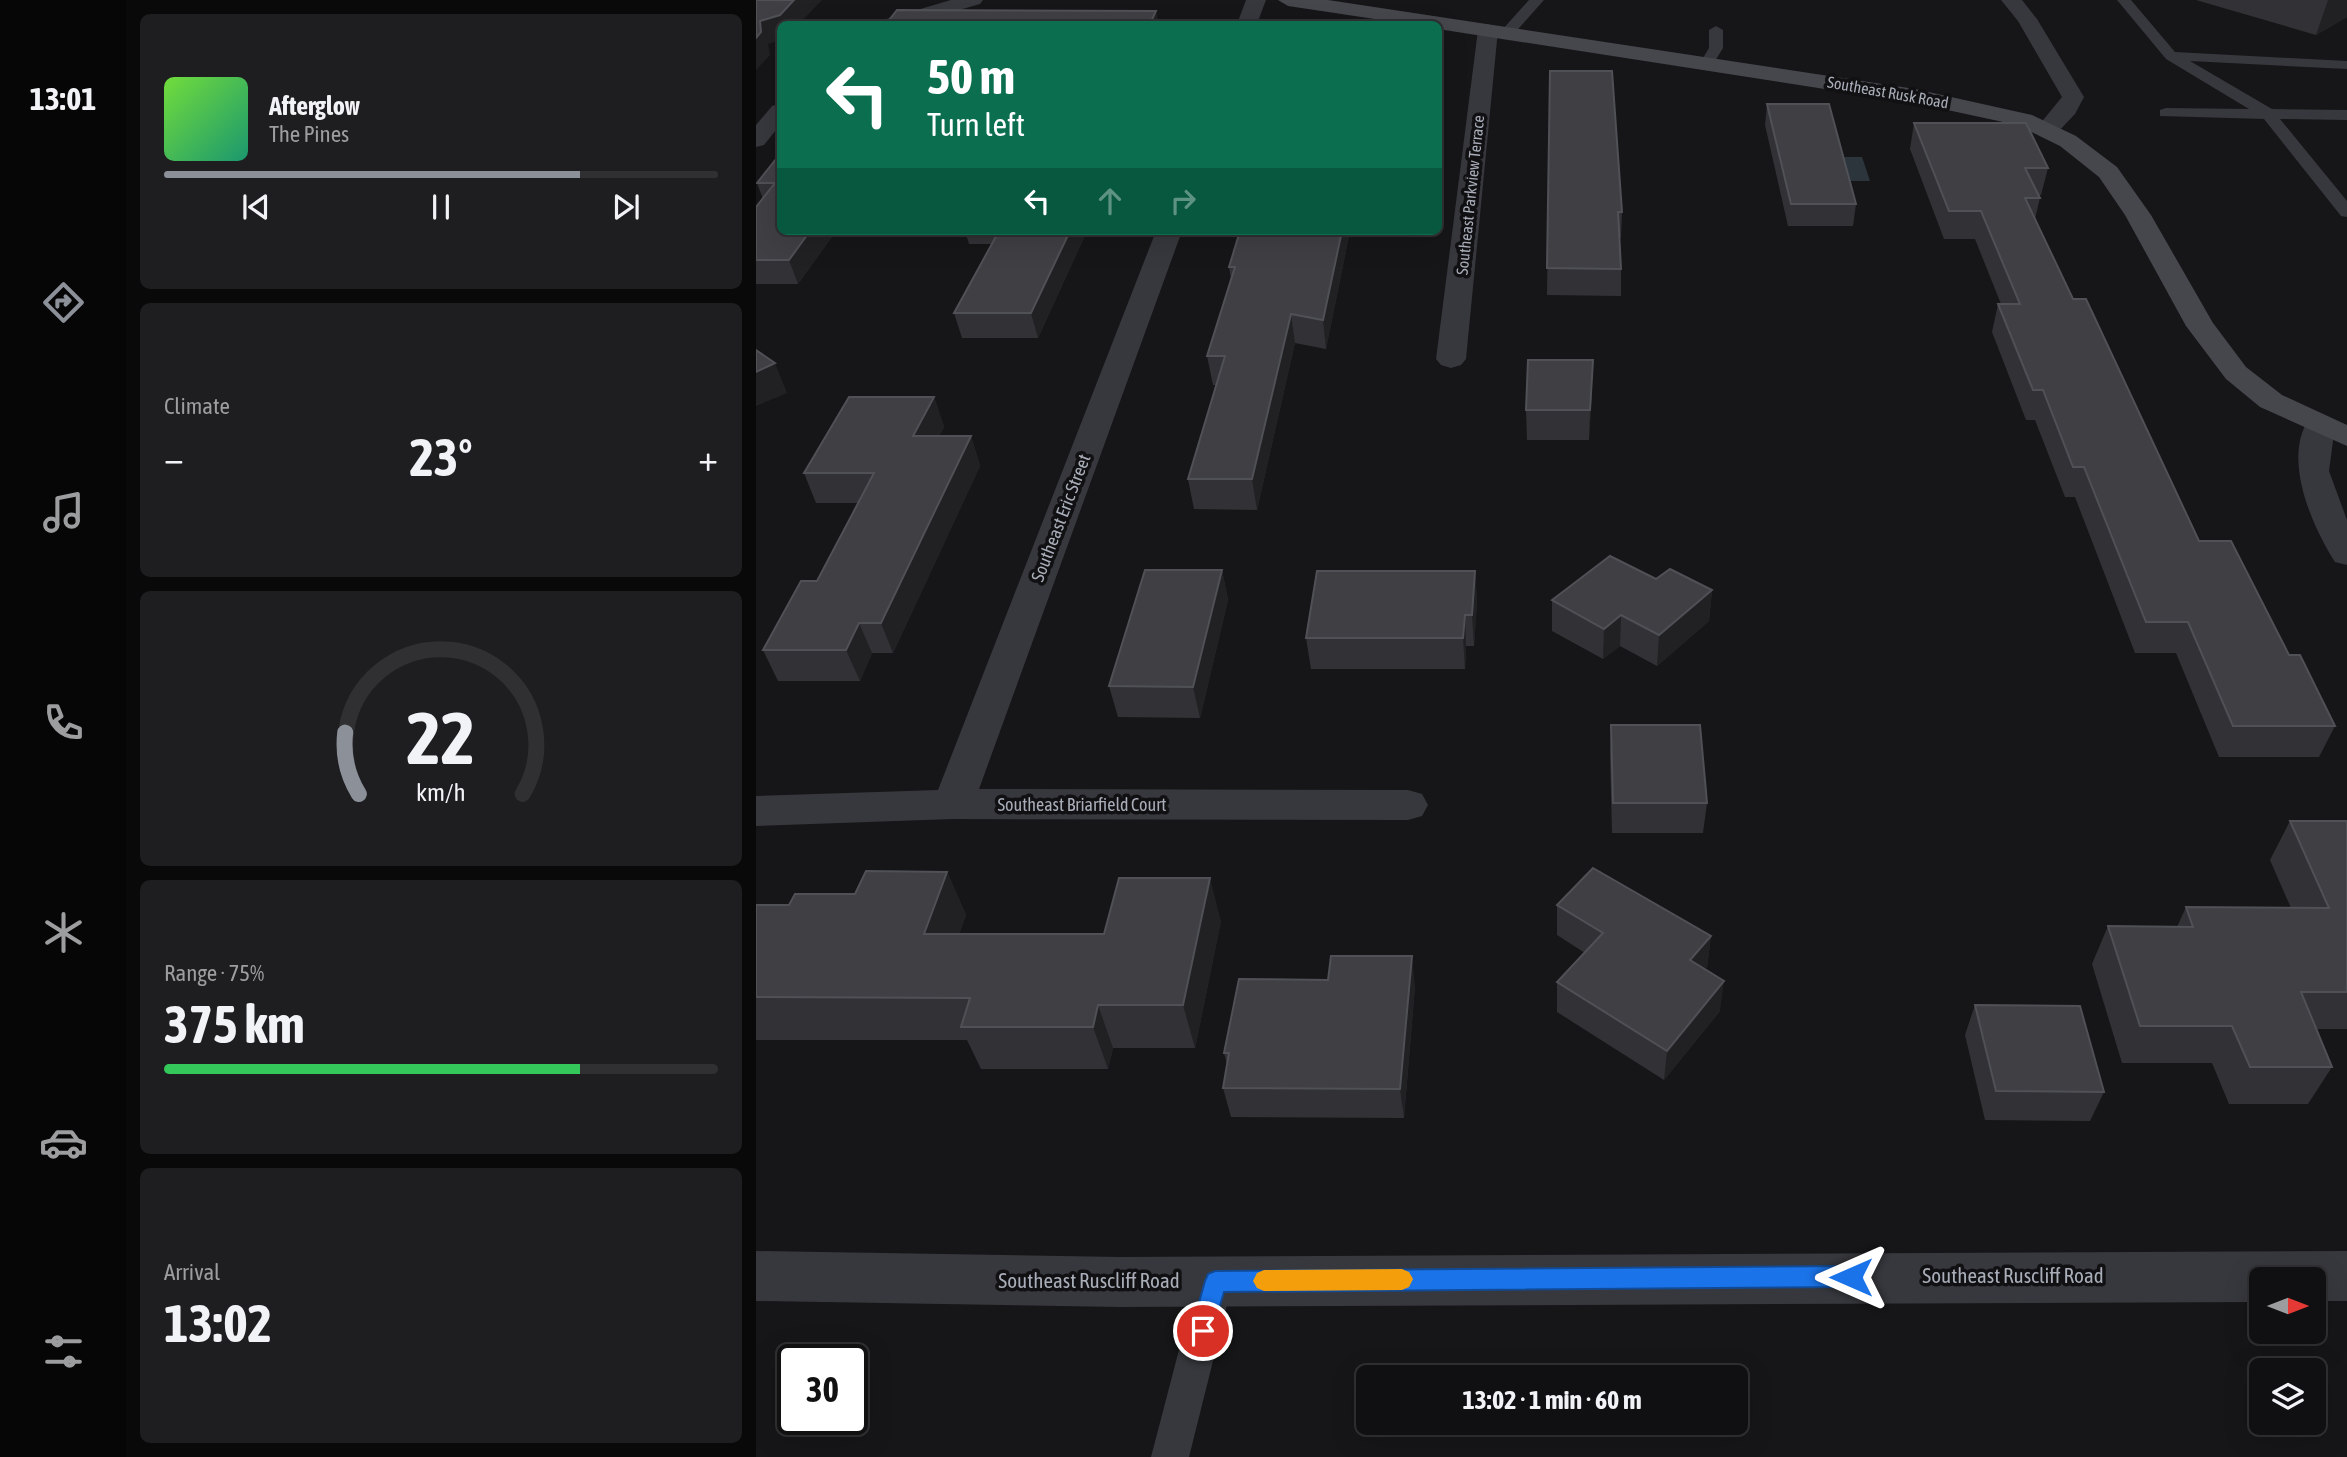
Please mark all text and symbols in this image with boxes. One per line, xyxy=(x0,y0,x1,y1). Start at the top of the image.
text: 50 m xyxy=(927,48,1015,104)
icon: left xyxy=(812,49,903,140)
street label: Southeast Rusk Road xyxy=(1826,72,1950,112)
text: 13:01 xyxy=(30,80,96,117)
text: Afterglow xyxy=(269,91,360,121)
text: Turn left xyxy=(927,106,1025,143)
street label: Southeast Parkview Terrace xyxy=(1453,114,1487,276)
text: The Pines xyxy=(269,121,349,147)
icon: left xyxy=(1018,182,1056,220)
icon: ahead xyxy=(1091,182,1129,220)
icon: right xyxy=(1164,182,1202,220)
icon: previous xyxy=(237,188,275,226)
icon: pause xyxy=(422,188,460,226)
icon: next xyxy=(607,188,645,226)
icon: directions xyxy=(39,278,88,327)
text: Climate xyxy=(164,393,230,419)
text: 23° xyxy=(409,427,473,487)
text: − xyxy=(164,436,184,479)
text: + xyxy=(698,436,718,479)
street label: Southeast Eric Street xyxy=(1027,451,1095,585)
icon: music xyxy=(39,488,88,537)
text: 22 xyxy=(407,697,475,780)
icon: phone xyxy=(39,698,88,747)
text: km/h xyxy=(416,778,466,806)
street label: Southeast Briarfield Court xyxy=(997,794,1167,815)
icon: climate xyxy=(39,908,88,957)
text: Range · 75% xyxy=(164,960,264,986)
text: 375 km xyxy=(164,994,305,1054)
icon: car xyxy=(39,1118,88,1167)
position arrow xyxy=(1814,1240,1888,1314)
text: Arrival xyxy=(164,1259,220,1285)
street label: Southeast Ruscliff Road xyxy=(1922,1263,2104,1287)
north arrow xyxy=(2249,1267,2326,1344)
map controls xyxy=(2249,1267,2326,1435)
street label: Southeast Ruscliff Road xyxy=(998,1268,1180,1292)
text: 13:02 xyxy=(164,1293,272,1353)
pin xyxy=(1173,1301,1233,1361)
icon: arrive xyxy=(1184,1312,1222,1350)
icon: filters xyxy=(39,1327,88,1376)
speed limit sign: 30 xyxy=(777,1344,868,1435)
button: layers xyxy=(2249,1358,2326,1435)
text: 13:02 · 1 min · 60 m xyxy=(1462,1385,1642,1415)

